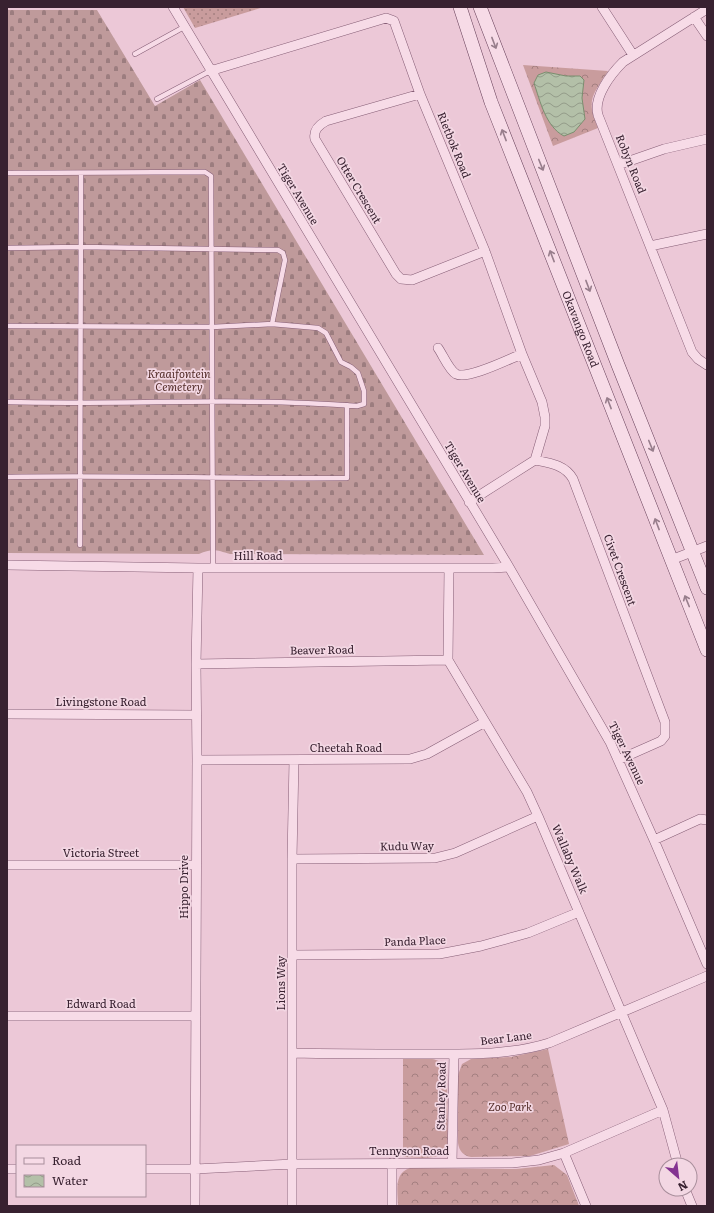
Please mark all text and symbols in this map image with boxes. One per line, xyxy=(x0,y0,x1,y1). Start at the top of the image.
one-way arrow xyxy=(490,37,498,49)
street label: Rietbok Road xyxy=(434,109,476,180)
one-way arrow xyxy=(500,129,508,141)
street label: Robyn Road xyxy=(613,132,651,196)
street label: Otter Crescent xyxy=(333,153,387,227)
one-way arrow xyxy=(538,158,545,170)
street label: Tiger Avenue xyxy=(274,160,324,228)
one-way arrow xyxy=(547,250,555,262)
one-way arrow xyxy=(584,279,592,291)
street label: Okavango Road xyxy=(559,288,604,370)
park label: Kraaifontein Cemetery xyxy=(147,365,211,394)
one-way arrow xyxy=(605,397,613,409)
street label: Tiger Avenue xyxy=(441,438,491,506)
one-way arrow xyxy=(647,439,655,451)
one-way arrow xyxy=(652,518,660,530)
street label: Civet Crescent xyxy=(601,532,642,608)
street label: Hill Road xyxy=(233,547,283,563)
one-way arrow xyxy=(683,595,691,607)
street label: Beaver Road xyxy=(290,640,355,658)
street label: Livingstone Road xyxy=(55,693,147,709)
street label: Tiger Avenue xyxy=(606,718,650,787)
street label: Cheetah Road xyxy=(310,739,383,755)
street label: Wallaby Walk xyxy=(549,821,593,896)
street label: Kudu Way xyxy=(380,837,435,853)
street label: Victoria Street xyxy=(63,844,140,860)
street label: Hippo Drive xyxy=(175,855,191,919)
street label: Panda Place xyxy=(384,931,446,949)
street label: Lions Way xyxy=(272,955,288,1010)
street label: Edward Road xyxy=(66,995,136,1011)
street label: Bear Lane xyxy=(479,1026,533,1048)
street label: Stanley Road xyxy=(431,1061,449,1130)
park label: Zoo Park xyxy=(488,1098,532,1114)
street label: Tennyson Road xyxy=(369,1142,449,1158)
legend xyxy=(16,1145,146,1197)
text: Road xyxy=(52,1151,82,1169)
north arrow xyxy=(658,1157,698,1197)
text: Water xyxy=(52,1171,88,1189)
text: N xyxy=(675,1177,691,1196)

